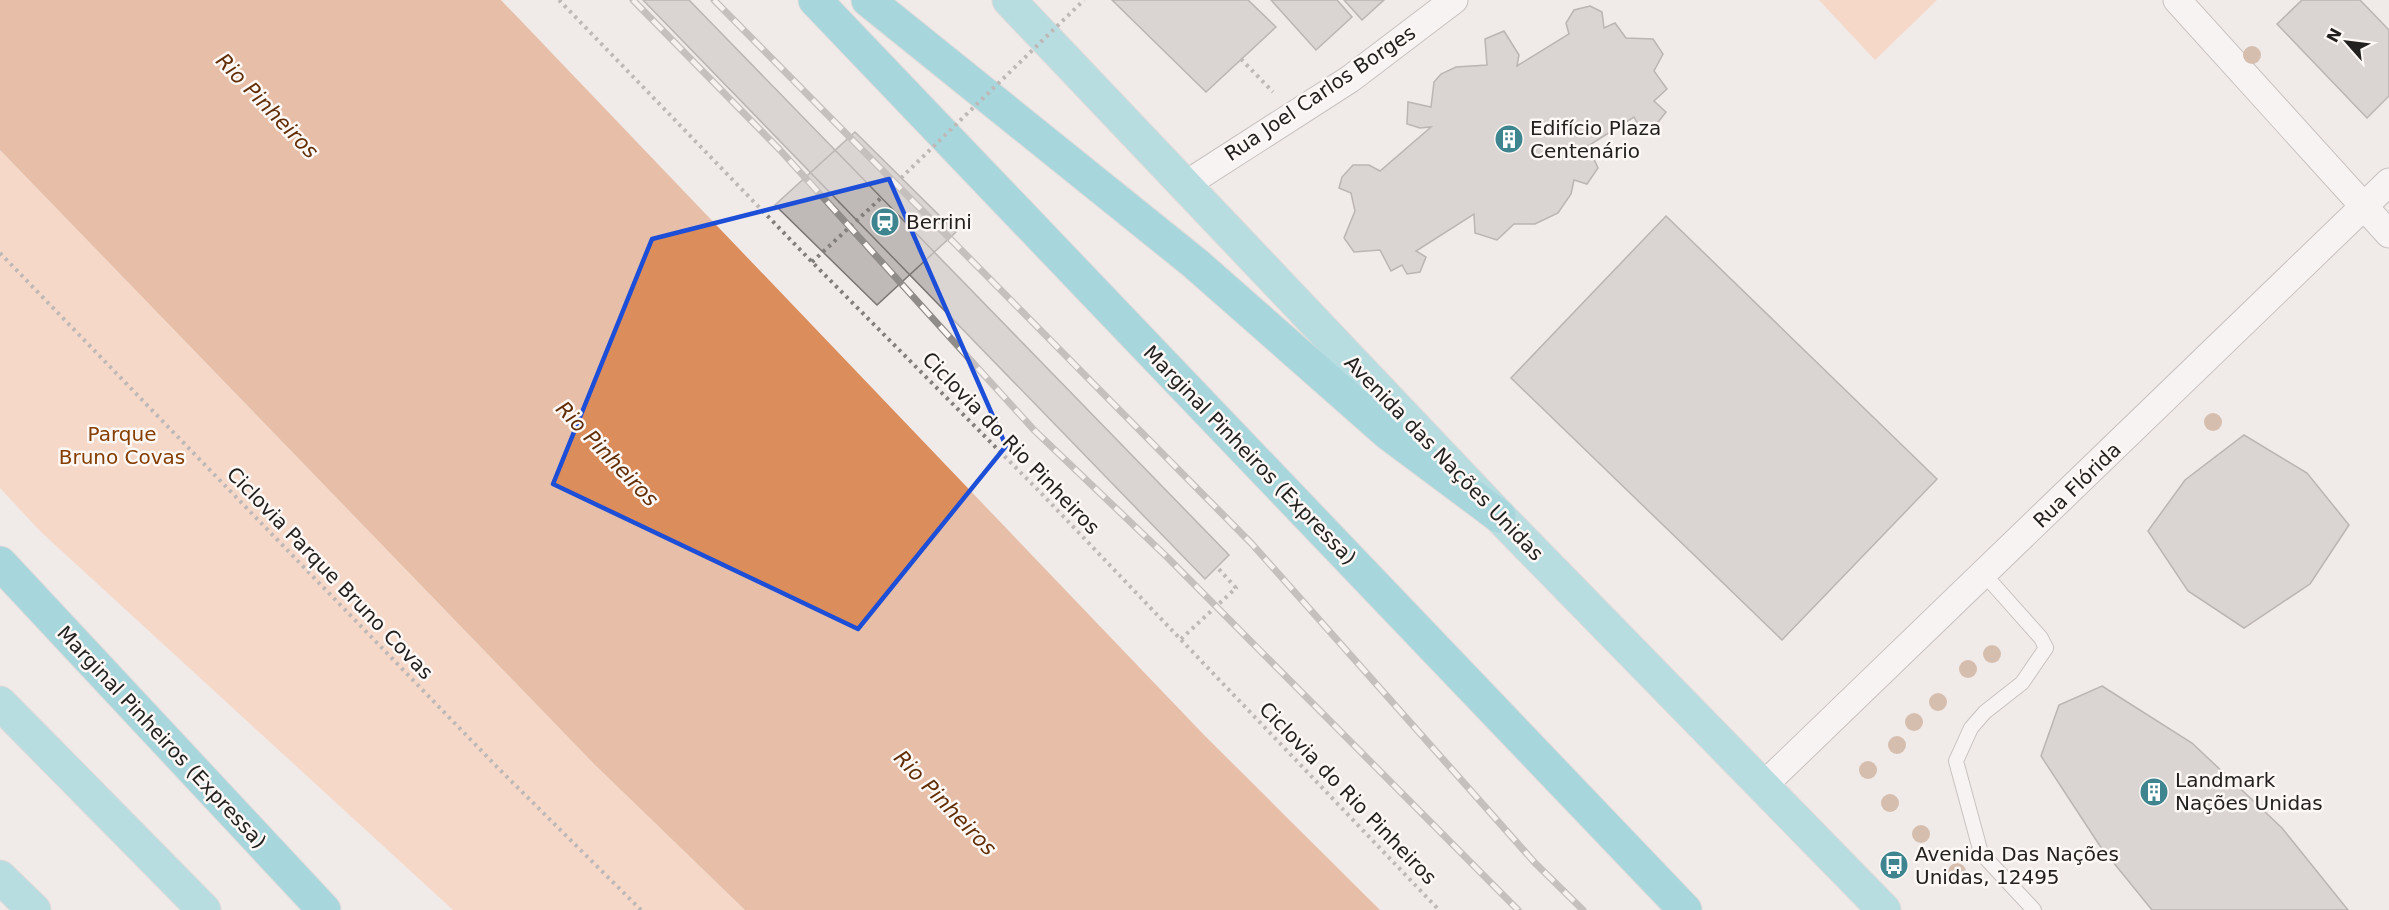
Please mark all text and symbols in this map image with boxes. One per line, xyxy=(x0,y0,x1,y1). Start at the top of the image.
north arrow xyxy=(2317,12,2377,72)
street label: Rua Joel Carlos Borges xyxy=(1220,20,1420,166)
text: N xyxy=(2323,25,2346,46)
water label: Rio Pinheiros xyxy=(211,49,323,163)
place label: Edifício Plaza Centenário xyxy=(1530,116,1661,163)
building icon: Edifício Plaza Centenário xyxy=(1493,123,1525,155)
station icon: Berrini xyxy=(869,206,901,238)
place label: Berrini xyxy=(906,210,972,234)
street label: Marginal Pinheiros (Expressa) xyxy=(1139,340,1361,570)
street label: Ciclovia do Rio Pinheiros xyxy=(917,347,1105,539)
street label: Avenida das Nações Unidas xyxy=(1340,351,1548,565)
water label: Rio Pinheiros xyxy=(551,397,663,511)
park label: Parque Bruno Covas xyxy=(59,422,185,469)
street label: Rua Flórida xyxy=(2028,437,2126,533)
street label: Ciclovia Parque Bruno Covas xyxy=(222,462,438,684)
street label: Marginal Pinheiros (Expressa) xyxy=(52,621,272,853)
street label: Ciclovia do Rio Pinheiros xyxy=(1254,697,1442,889)
water label: Rio Pinheiros xyxy=(889,746,1001,860)
place label: Landmark Nações Unidas xyxy=(2175,768,2323,815)
building icon: Landmark Nações Unidas xyxy=(2138,776,2170,808)
place label: Avenida Das Nações Unidas, 12495 xyxy=(1915,842,2119,889)
bus stop icon: Avenida Das Nações Unidas, 12495 xyxy=(1878,849,1910,881)

